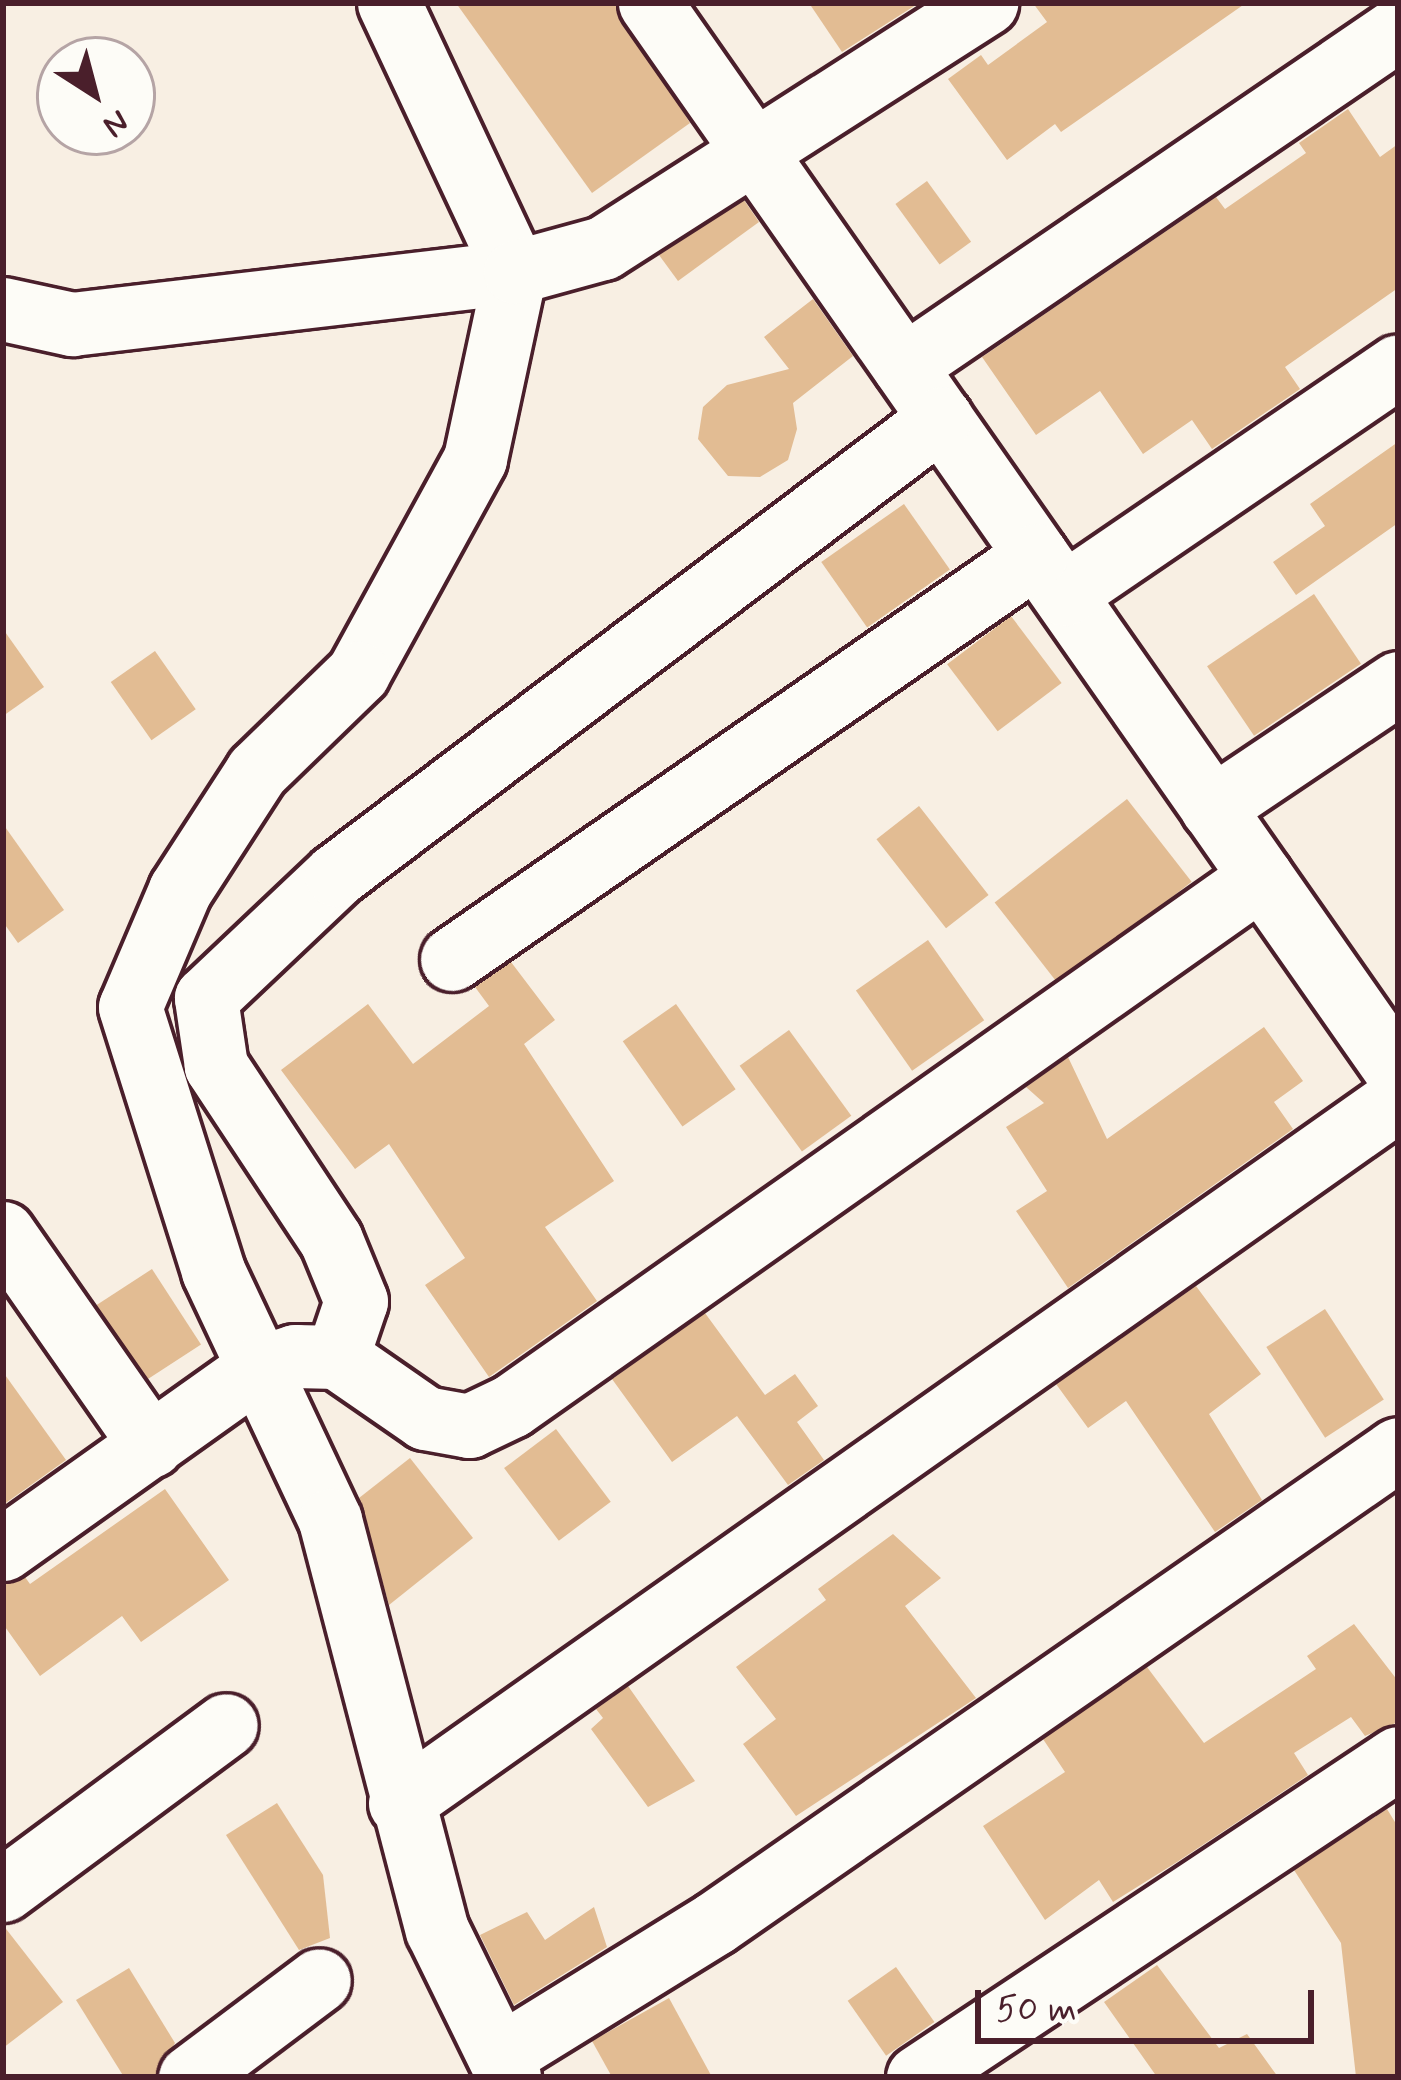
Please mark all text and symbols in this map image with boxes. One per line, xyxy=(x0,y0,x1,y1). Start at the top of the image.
north arrow xyxy=(36,36,156,156)
text: N xyxy=(94,98,137,147)
scale bar xyxy=(981,1966,1320,2040)
text: 50 m xyxy=(996,1987,1077,2034)

